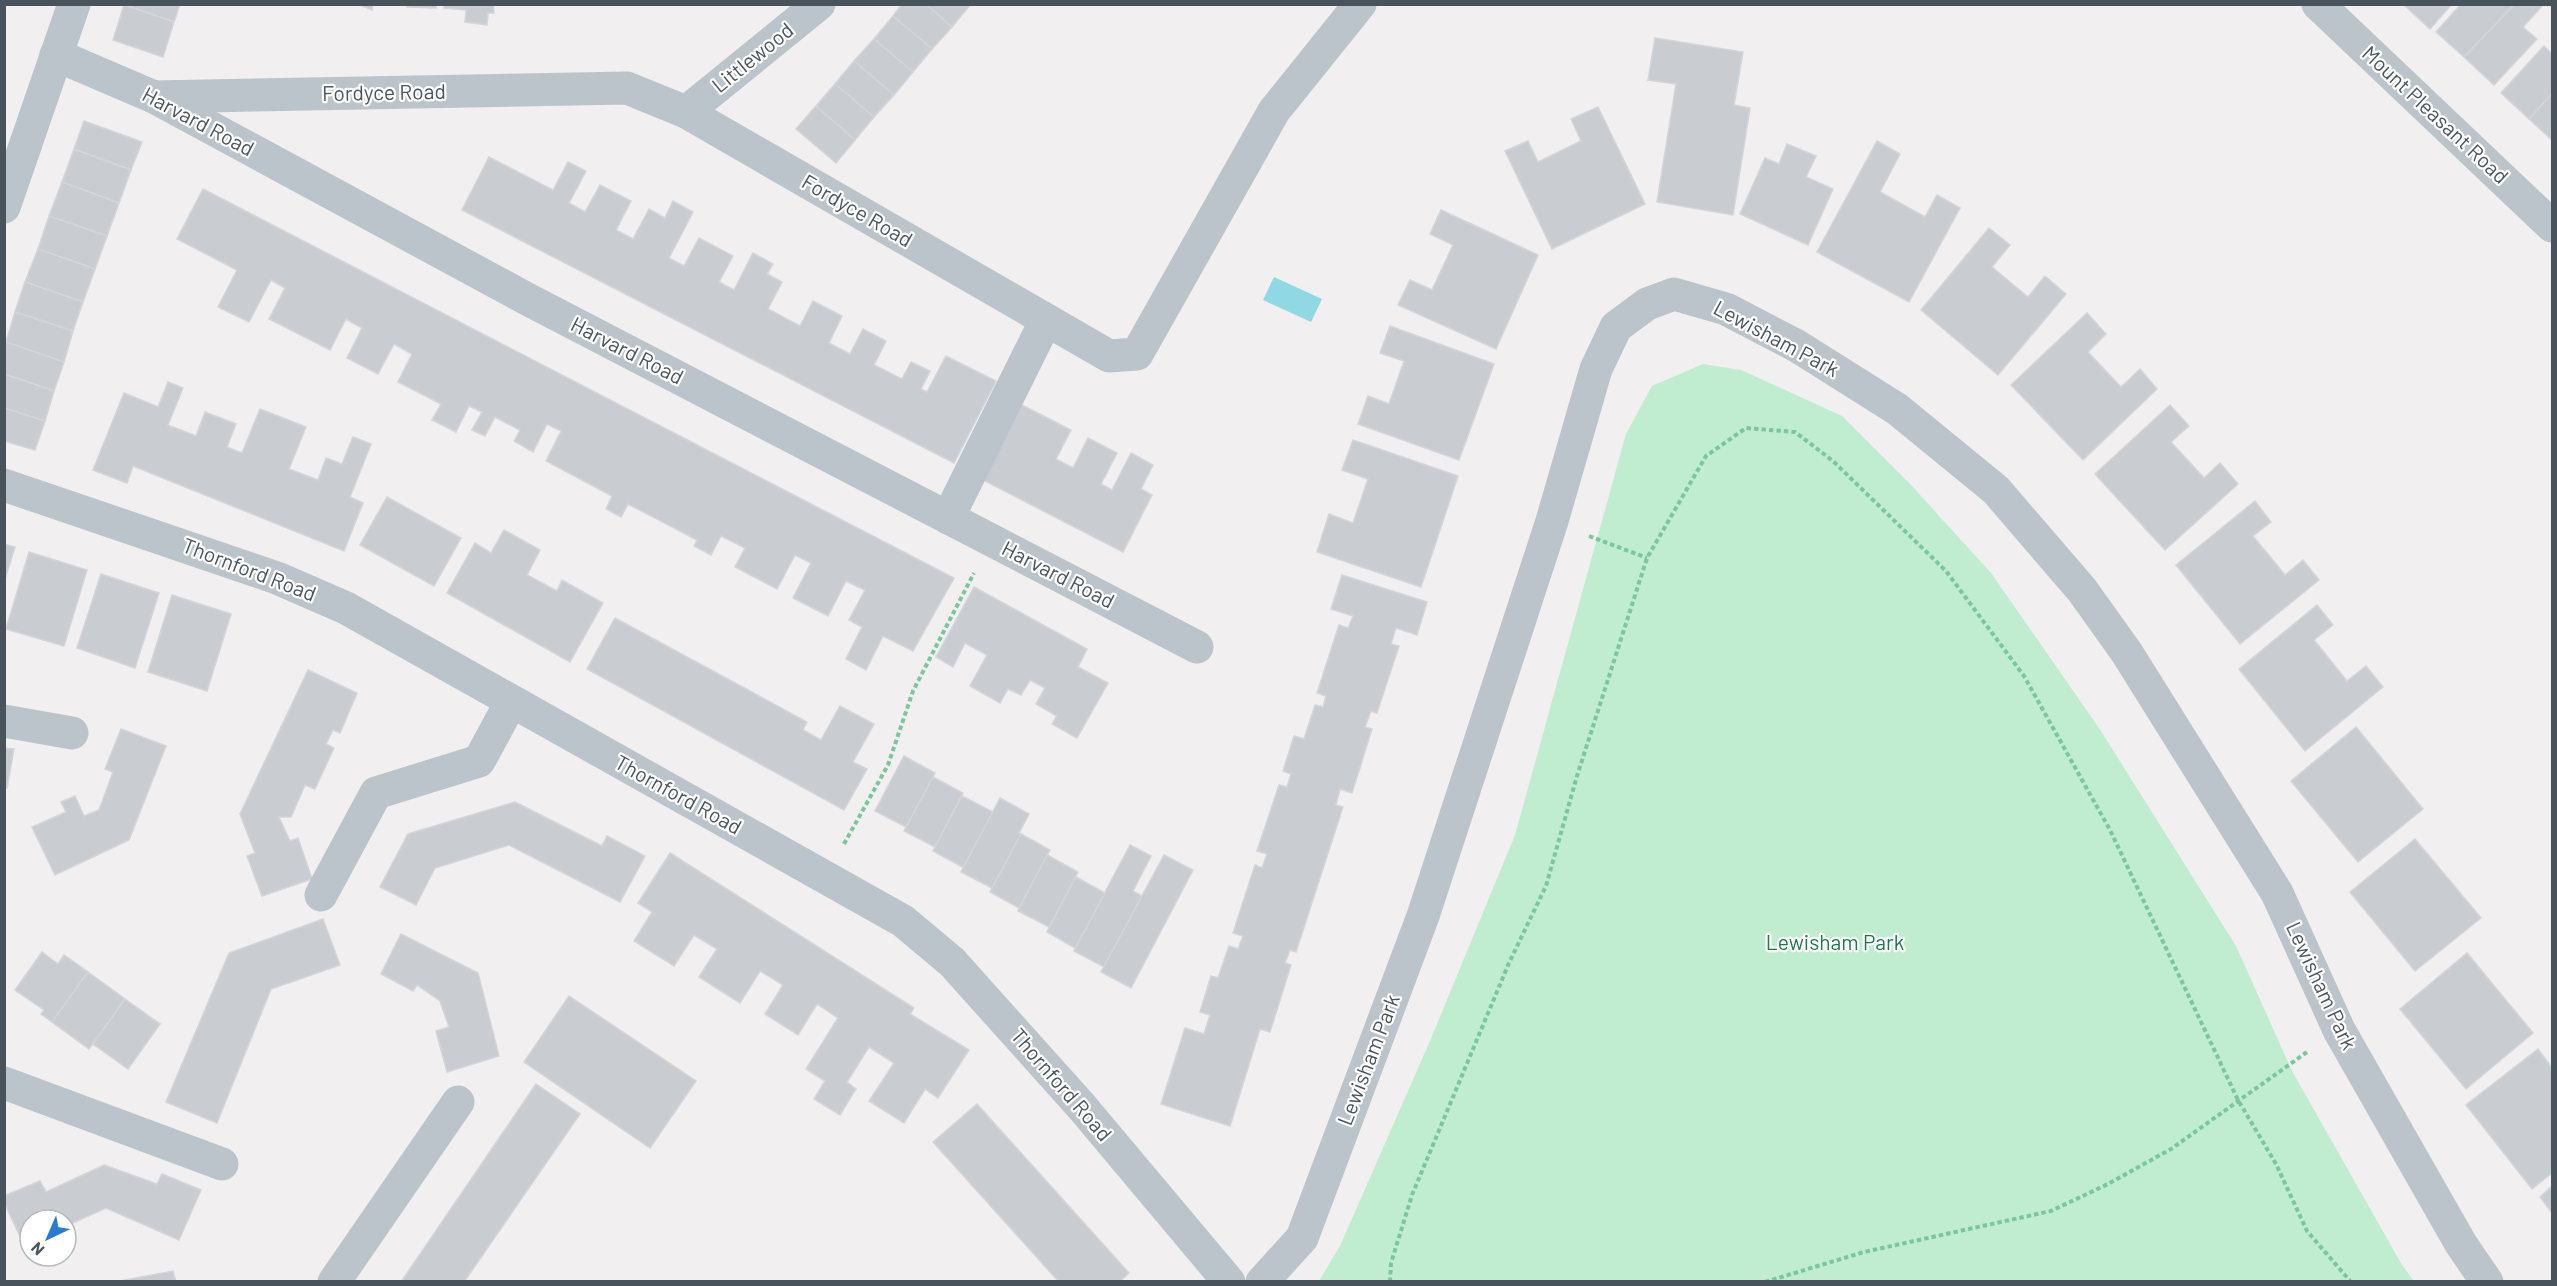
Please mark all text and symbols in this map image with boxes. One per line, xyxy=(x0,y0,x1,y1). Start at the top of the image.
street label: Littlewood xyxy=(706,16,798,97)
street label: Mount Pleasant Road xyxy=(2358,40,2514,188)
street label: Fordyce Road xyxy=(322,78,446,105)
street label: Harvard Road xyxy=(139,81,259,161)
street label: Fordyce Road xyxy=(798,168,917,251)
street label: Lewisham Park xyxy=(1710,294,1844,381)
street label: Harvard Road xyxy=(567,311,688,389)
street label: Thornford Road xyxy=(179,532,320,606)
street label: Harvard Road xyxy=(998,535,1119,613)
street label: Thornford Road xyxy=(611,749,746,839)
street label: Lewisham Park xyxy=(2282,917,2363,1053)
park label: Lewisham Park xyxy=(1766,929,1904,954)
street label: Lewisham Park xyxy=(1331,990,1404,1129)
street label: Thornford Road xyxy=(1006,1023,1118,1145)
north arrow xyxy=(18,1208,78,1268)
text: N xyxy=(27,1239,48,1260)

